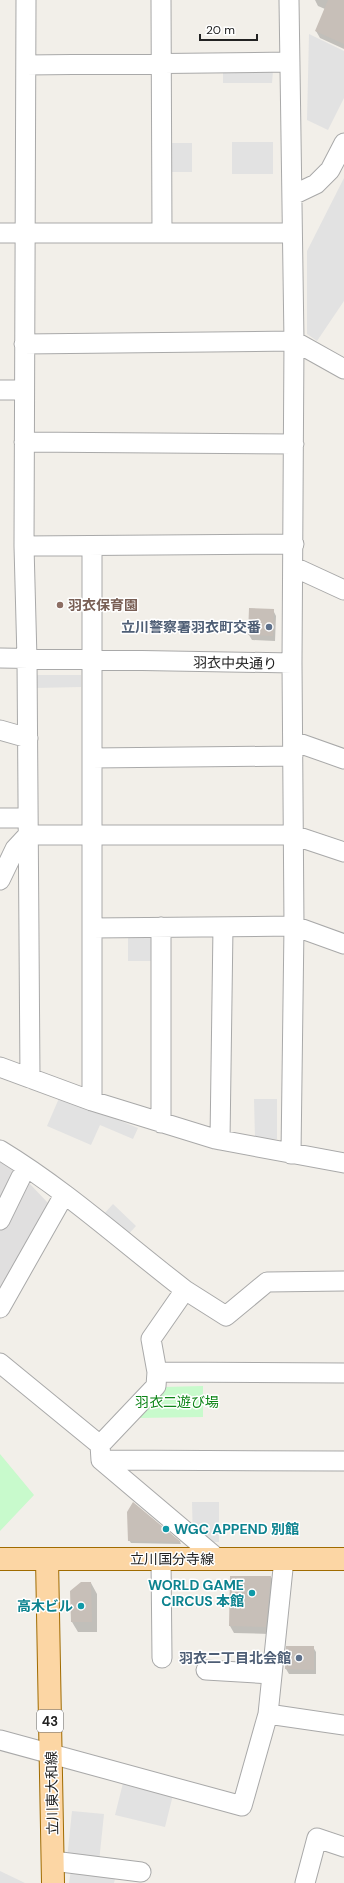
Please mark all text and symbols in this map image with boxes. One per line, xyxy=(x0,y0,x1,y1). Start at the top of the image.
scale bar xyxy=(200,16,257,42)
text: 20 m xyxy=(206,22,235,38)
place label: 羽衣保育園 xyxy=(68,596,138,614)
marker: 羽衣保育園 xyxy=(55,600,65,610)
place label: 立川警察署羽衣町交番 xyxy=(121,618,261,636)
marker: 立川警察署羽衣町交番 xyxy=(264,622,274,632)
street label: 羽衣中央通り xyxy=(193,653,277,673)
park label: 羽衣二遊び場 xyxy=(135,1393,219,1411)
place label: WGC APPEND 別館 xyxy=(174,1520,299,1538)
marker: WGC APPEND 別館 xyxy=(161,1524,171,1534)
street label: 立川国分寺線 xyxy=(130,1550,214,1568)
place label: WORLD GAME CIRCUS 本館 xyxy=(148,1576,244,1610)
marker: WORLD GAME CIRCUS 本館 xyxy=(247,1588,257,1598)
place label: 高木ビル xyxy=(17,1597,73,1615)
marker: 高木ビル xyxy=(76,1601,86,1611)
place label: 羽衣二丁目北会館 xyxy=(179,1649,291,1667)
marker: 羽衣二丁目北会館 xyxy=(294,1653,304,1663)
road number: 43 xyxy=(37,1710,63,1732)
street label: 立川東大和線 xyxy=(42,1751,62,1835)

